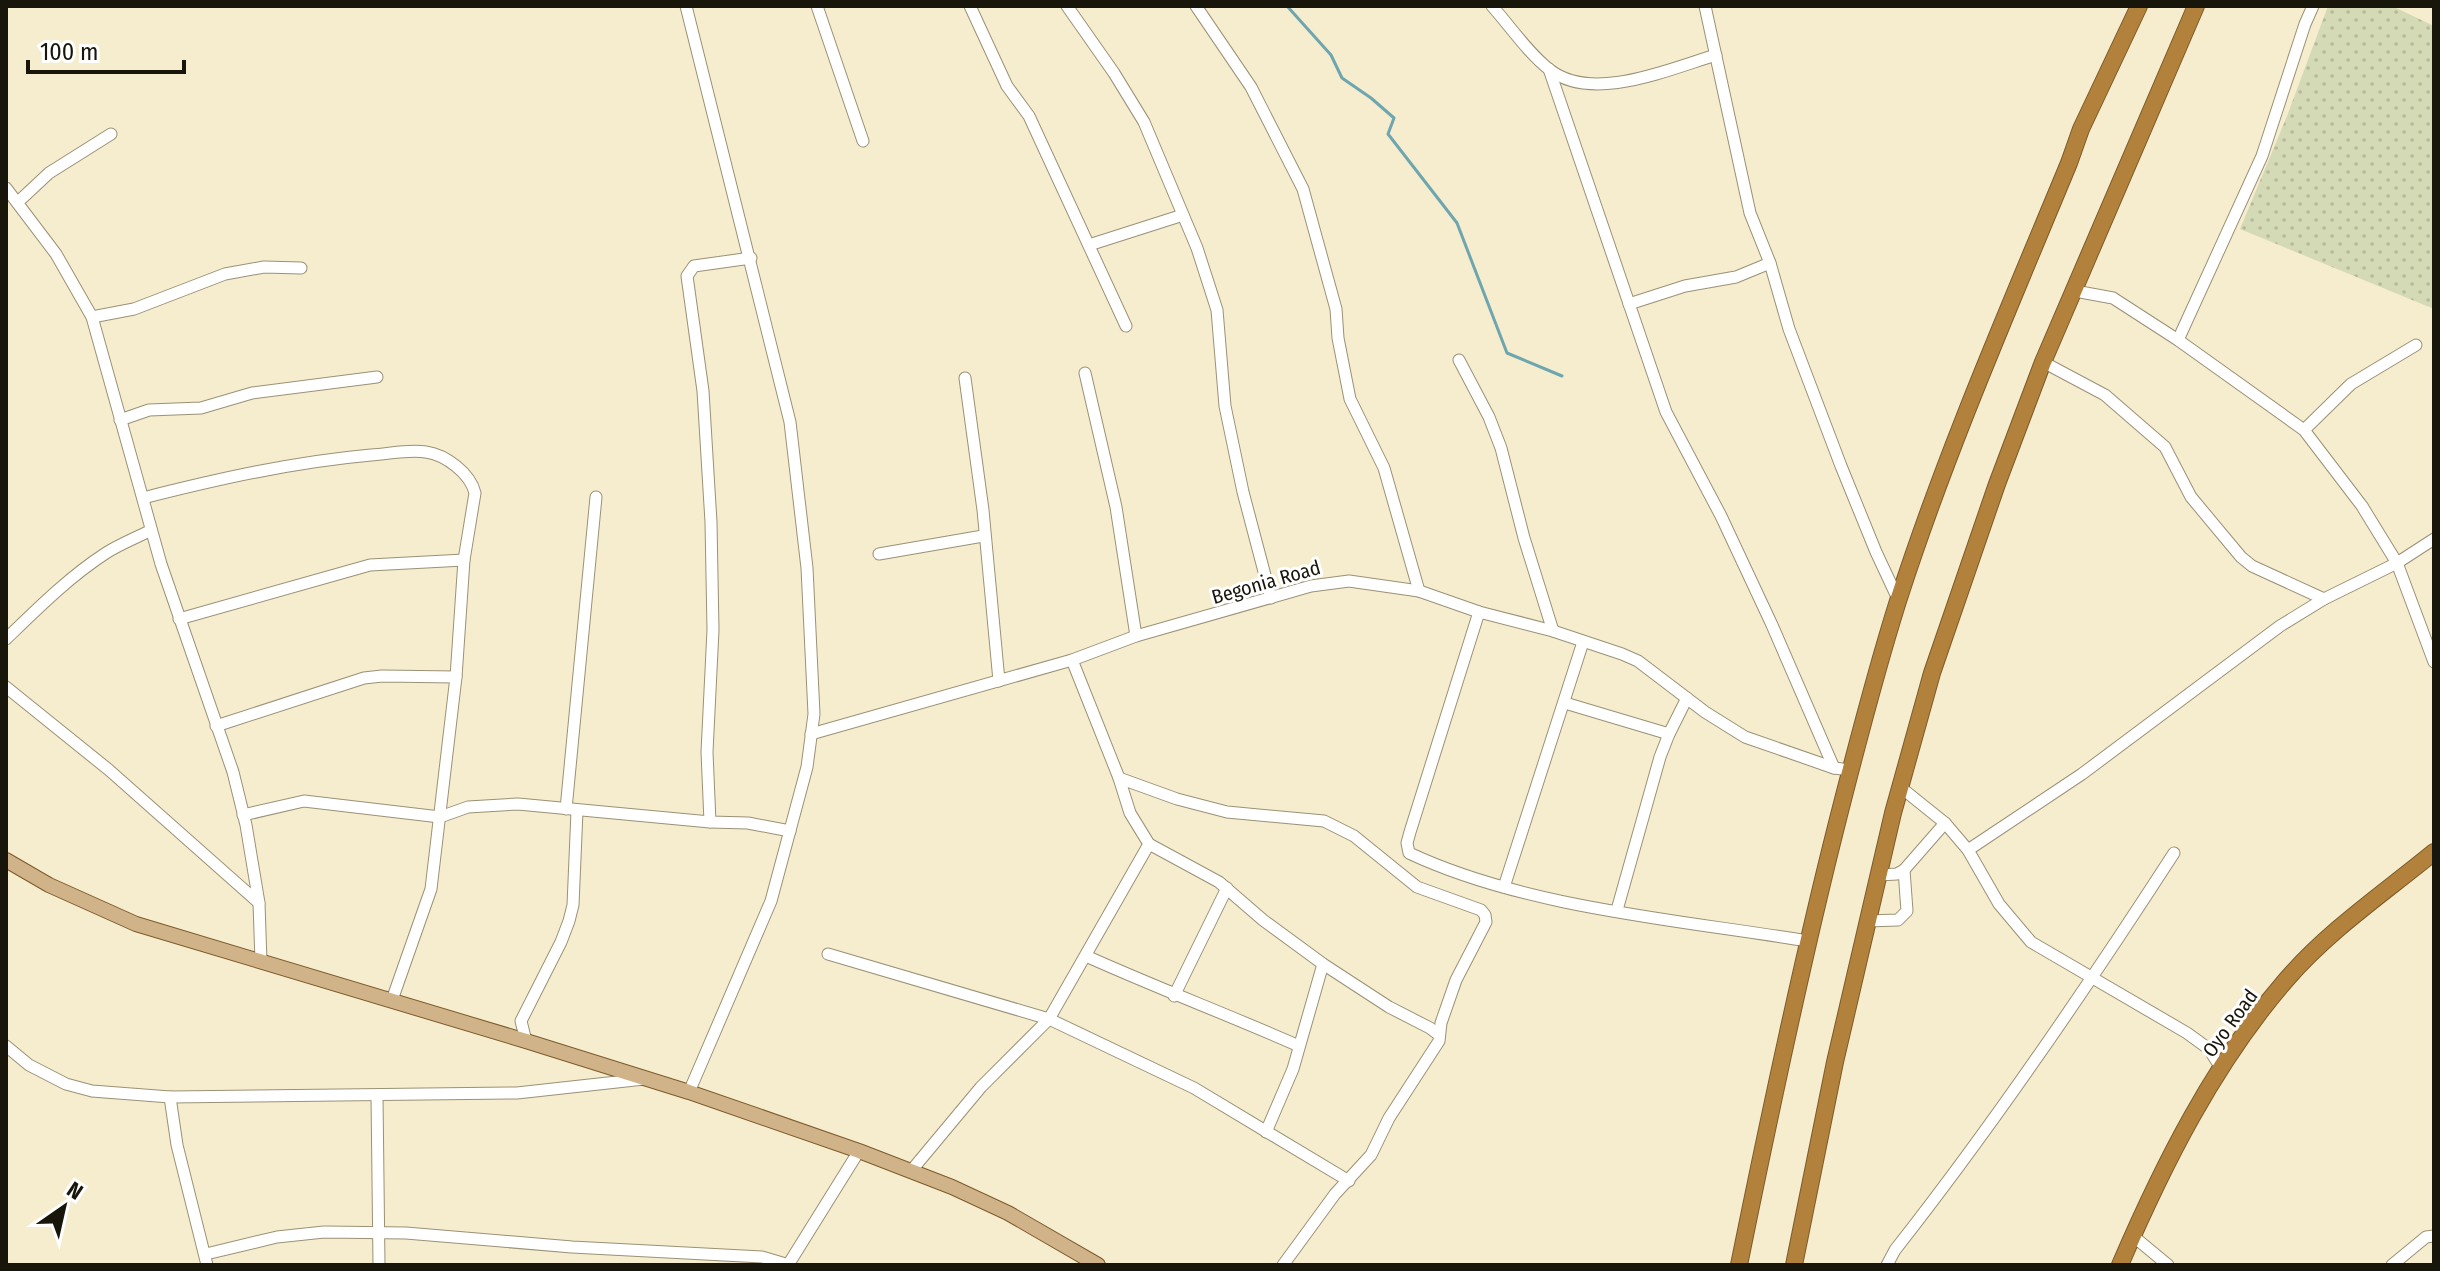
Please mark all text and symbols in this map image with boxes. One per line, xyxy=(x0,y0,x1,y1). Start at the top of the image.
scale bar xyxy=(28,24,184,74)
text: 100 m xyxy=(40,38,98,66)
street label: Begonia Road xyxy=(1209,555,1323,609)
street label: Oyo Road xyxy=(2197,984,2263,1062)
north arrow xyxy=(24,1167,104,1247)
text: N xyxy=(62,1176,88,1206)

